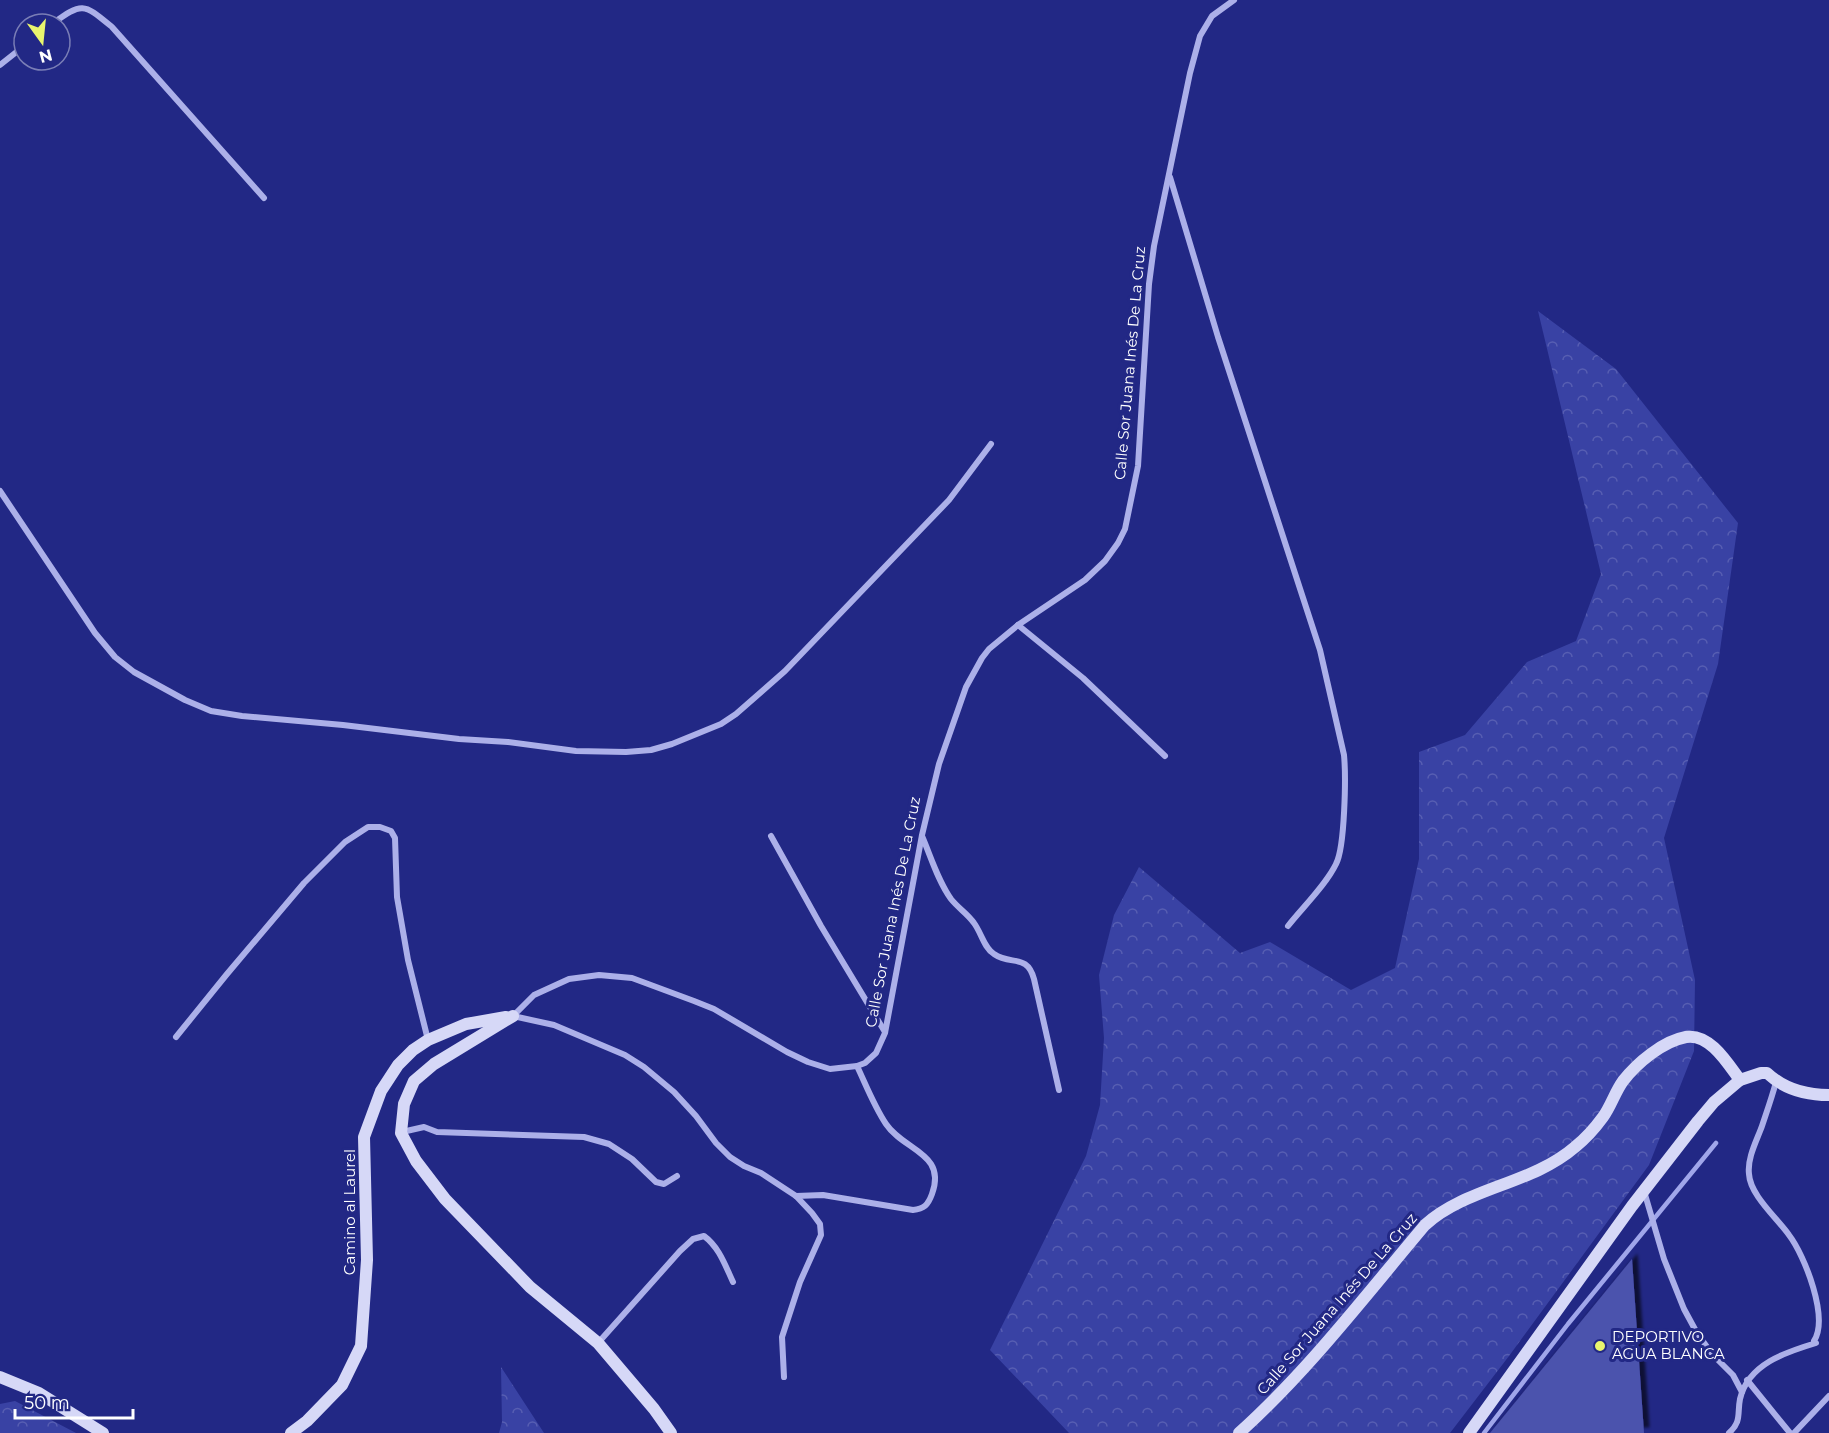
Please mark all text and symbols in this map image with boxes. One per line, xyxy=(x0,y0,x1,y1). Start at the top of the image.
north arrow xyxy=(12,12,72,72)
text: N xyxy=(37,45,54,67)
street label: Calle Sor Juana Inés De La Cruz xyxy=(1110,245,1149,481)
street label: Calle Sor Juana Inés De La Cruz xyxy=(861,795,924,1029)
street label: Camino al Laurel xyxy=(340,1149,359,1275)
street label: Calle Sor Juana Inés De La Cruz xyxy=(1252,1209,1421,1398)
place label: DEPORTIVO AGUA BLANCA xyxy=(1612,1327,1725,1363)
marker: DEPORTIVO AGUA BLANCA xyxy=(1593,1339,1607,1353)
scale bar xyxy=(15,1382,134,1420)
text: 50 m xyxy=(24,1392,70,1414)

